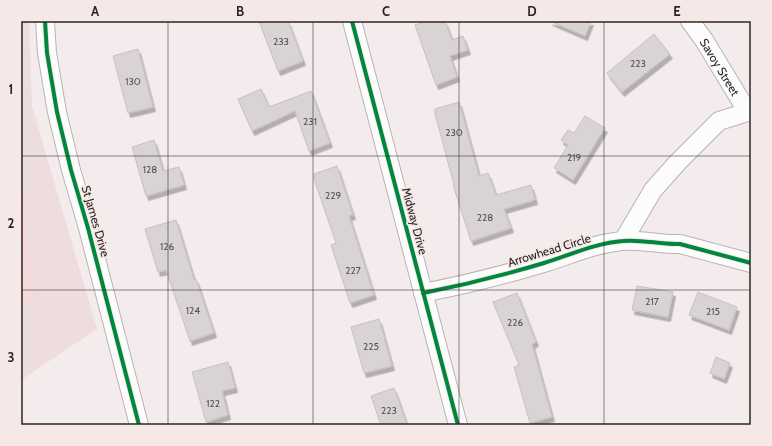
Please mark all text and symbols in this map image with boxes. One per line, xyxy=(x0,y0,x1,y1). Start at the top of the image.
text: A xyxy=(91,3,100,19)
text: B xyxy=(236,3,244,19)
text: C xyxy=(382,3,390,19)
text: D xyxy=(527,3,537,19)
text: E xyxy=(673,3,681,19)
house number: 233 xyxy=(273,35,289,48)
street label: Savoy Street xyxy=(697,35,743,98)
house number: 223 xyxy=(630,57,646,70)
house number: 130 xyxy=(125,75,141,88)
text: 1 xyxy=(9,81,13,97)
house number: 231 xyxy=(303,115,317,128)
house number: 230 xyxy=(445,126,463,139)
house number: 219 xyxy=(567,151,581,164)
house number: 128 xyxy=(143,163,157,176)
street label: St James Drive xyxy=(79,184,113,258)
street label: Midway Drive xyxy=(399,186,431,256)
house number: 229 xyxy=(325,189,341,202)
house number: 228 xyxy=(477,211,493,224)
text: 2 xyxy=(8,215,15,231)
street label: Arrowhead Circle xyxy=(506,230,592,270)
house number: 126 xyxy=(160,240,174,253)
house number: 227 xyxy=(345,264,361,277)
house number: 217 xyxy=(645,295,659,308)
house number: 124 xyxy=(186,304,200,317)
house number: 215 xyxy=(706,305,720,318)
house number: 226 xyxy=(507,316,523,329)
house number: 225 xyxy=(363,340,379,353)
text: 3 xyxy=(7,349,15,365)
house number: 122 xyxy=(206,397,220,410)
house number: 223 xyxy=(381,404,397,417)

